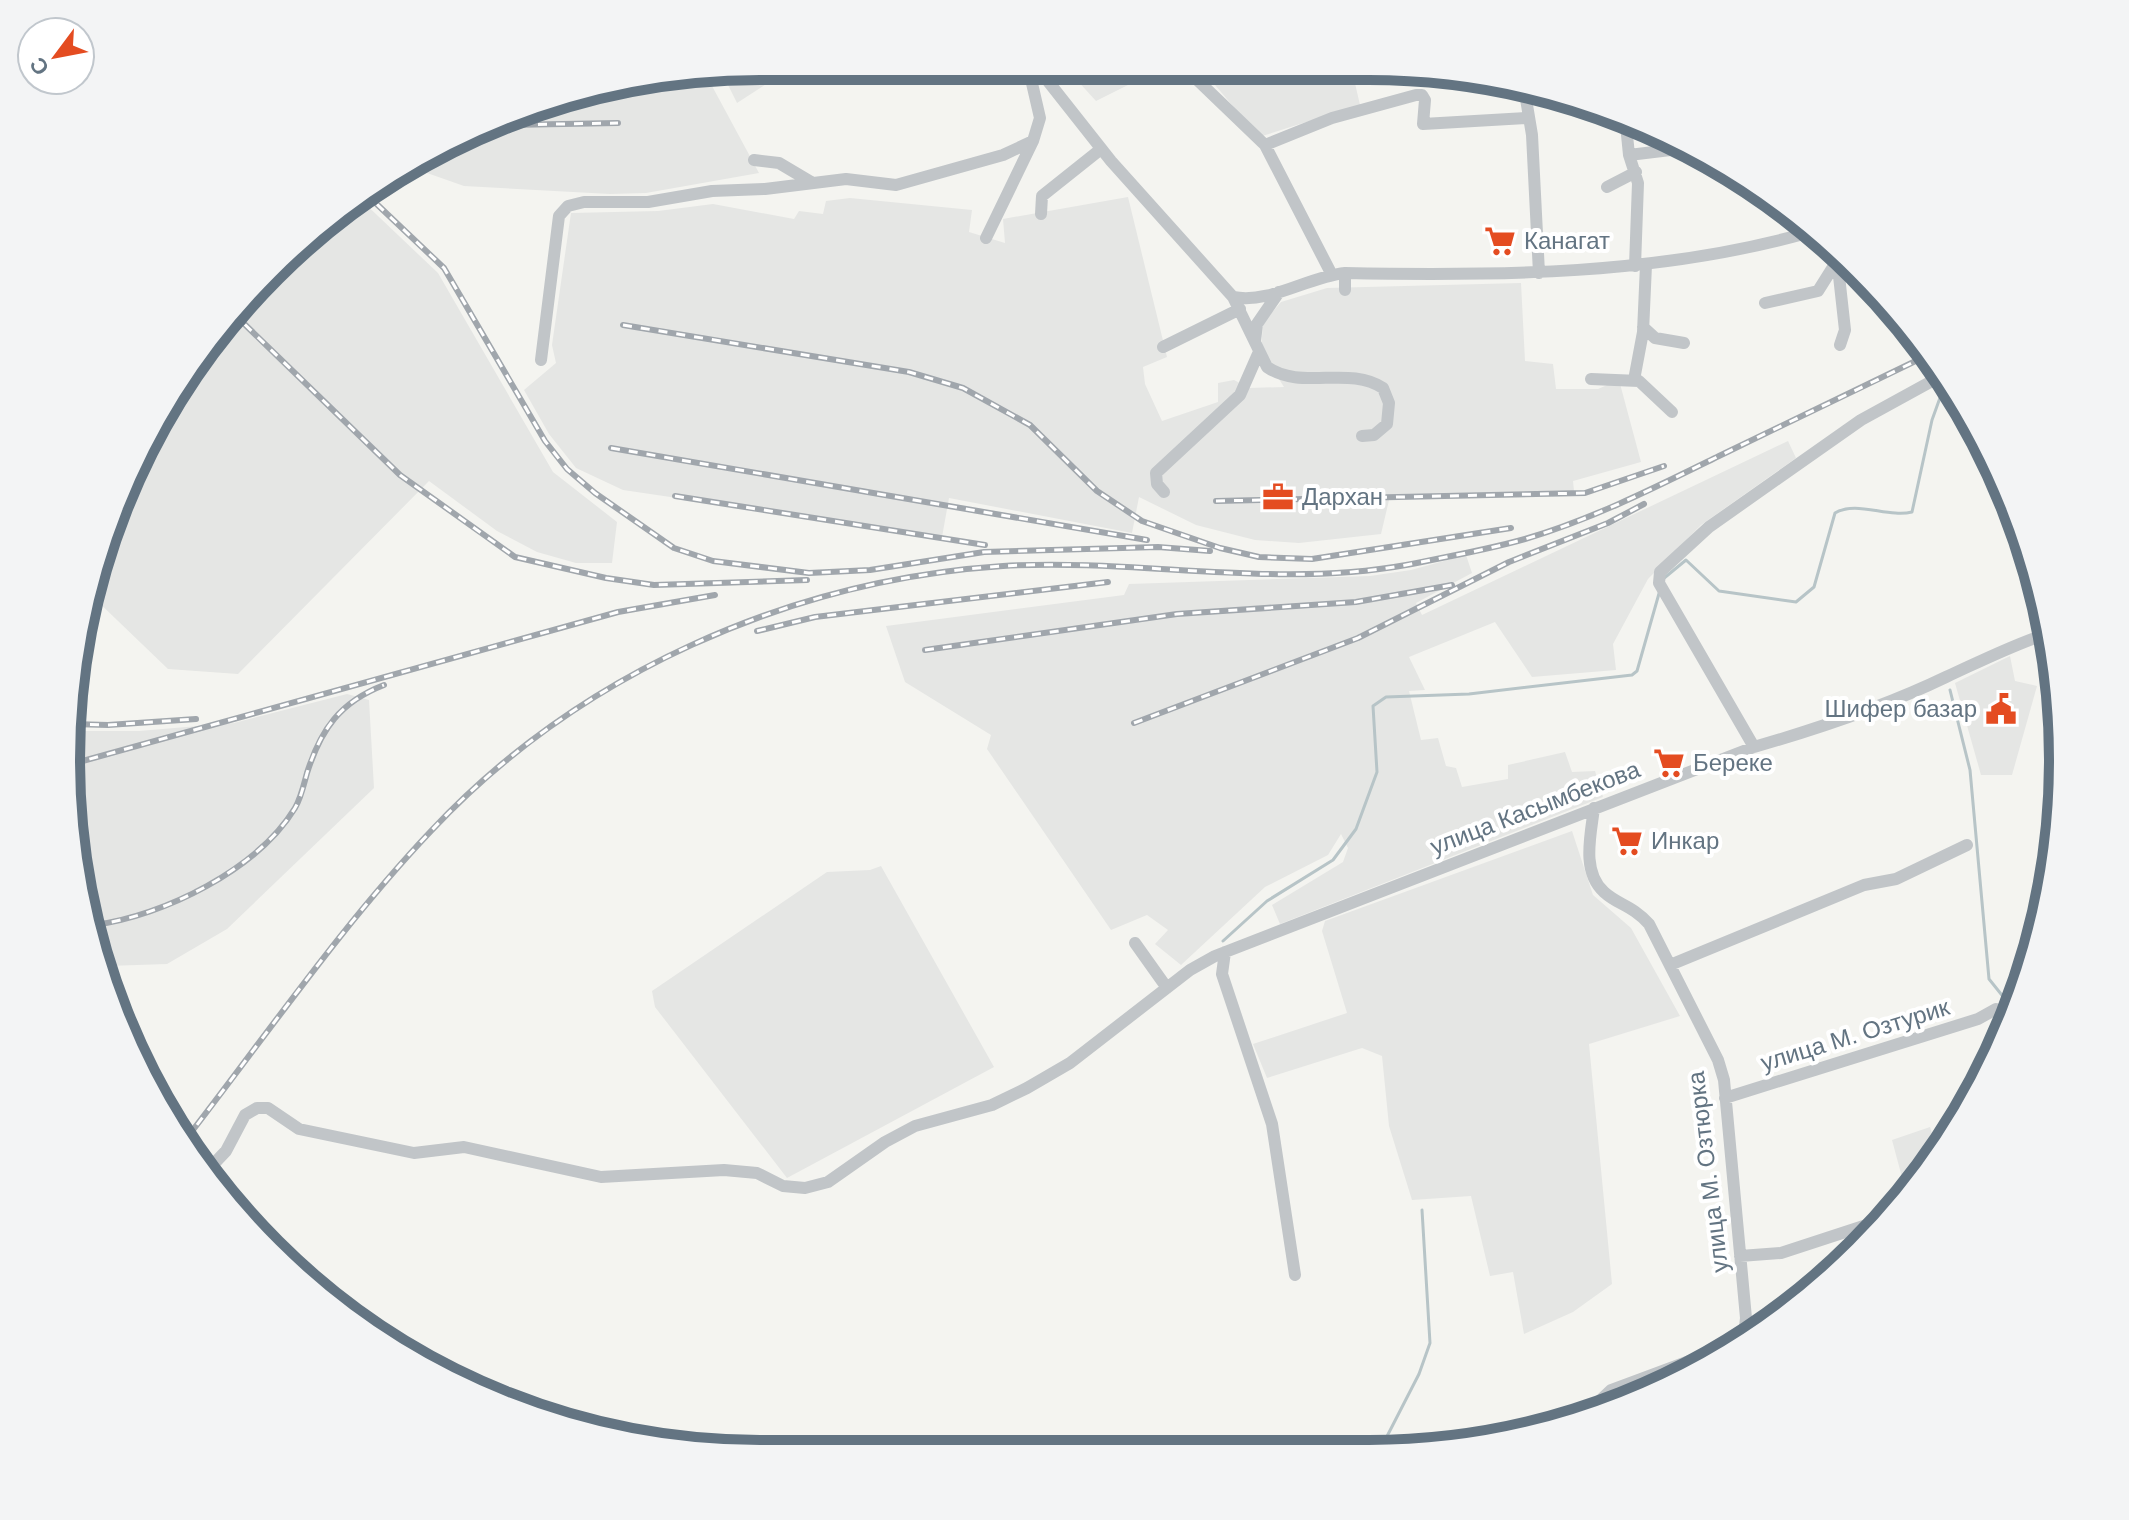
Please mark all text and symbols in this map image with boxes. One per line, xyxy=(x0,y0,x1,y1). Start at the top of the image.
north arrow xyxy=(16,16,96,96)
text: С xyxy=(25,53,54,80)
supermarket icon: Канагат xyxy=(1483,224,1517,258)
place label: Канагат xyxy=(1524,227,1610,254)
office icon: Дархан xyxy=(1261,480,1295,514)
place label: Дархан xyxy=(1302,483,1383,510)
public building icon: Шифер базар xyxy=(1984,692,2018,726)
place label: Шифер базар xyxy=(1825,695,1977,722)
supermarket icon: Береке xyxy=(1652,746,1686,780)
place label: Береке xyxy=(1693,749,1773,776)
street label: улица Касымбекова xyxy=(1426,755,1644,860)
supermarket icon: Инкар xyxy=(1610,824,1644,858)
place label: Инкар xyxy=(1651,827,1719,854)
street label: улица М. Озтурик xyxy=(1757,993,1953,1076)
street label: улица М. Озтюрка xyxy=(1682,1069,1733,1274)

